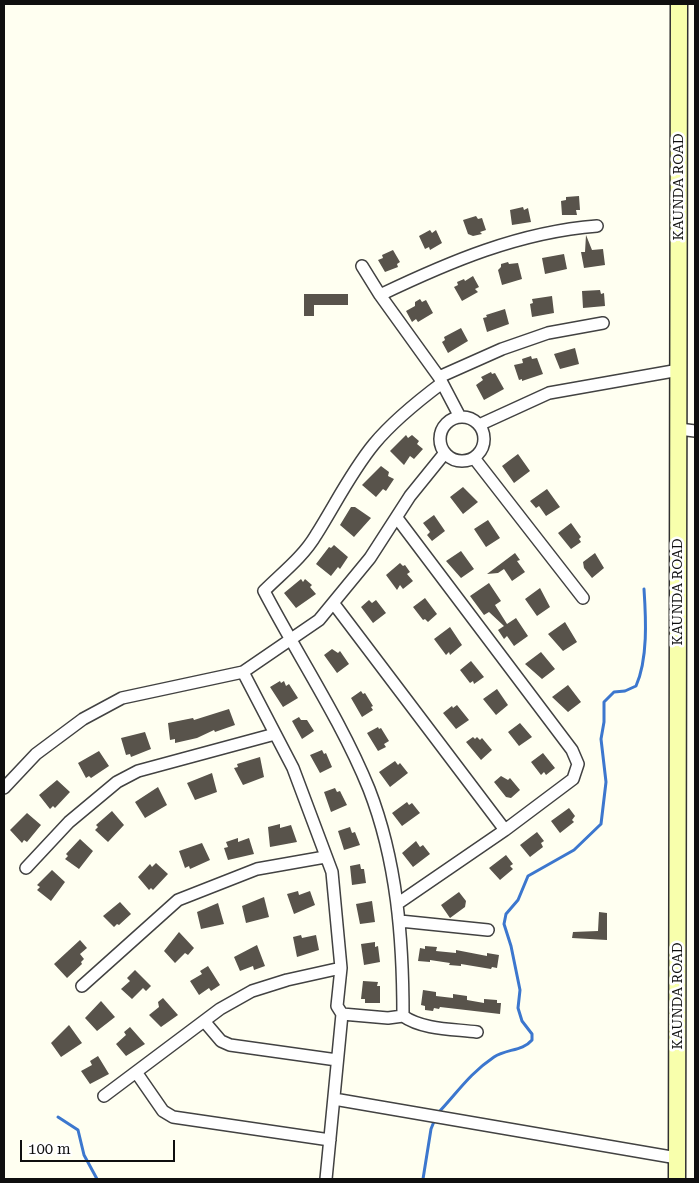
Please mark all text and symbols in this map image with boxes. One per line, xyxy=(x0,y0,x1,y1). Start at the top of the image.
street label: KAUNDA ROAD xyxy=(671,133,687,241)
street label: KAUNDA ROAD xyxy=(670,538,686,646)
street label: KAUNDA ROAD xyxy=(670,942,686,1050)
scale bar xyxy=(22,1130,178,1162)
text: 100 m xyxy=(28,1140,71,1158)

